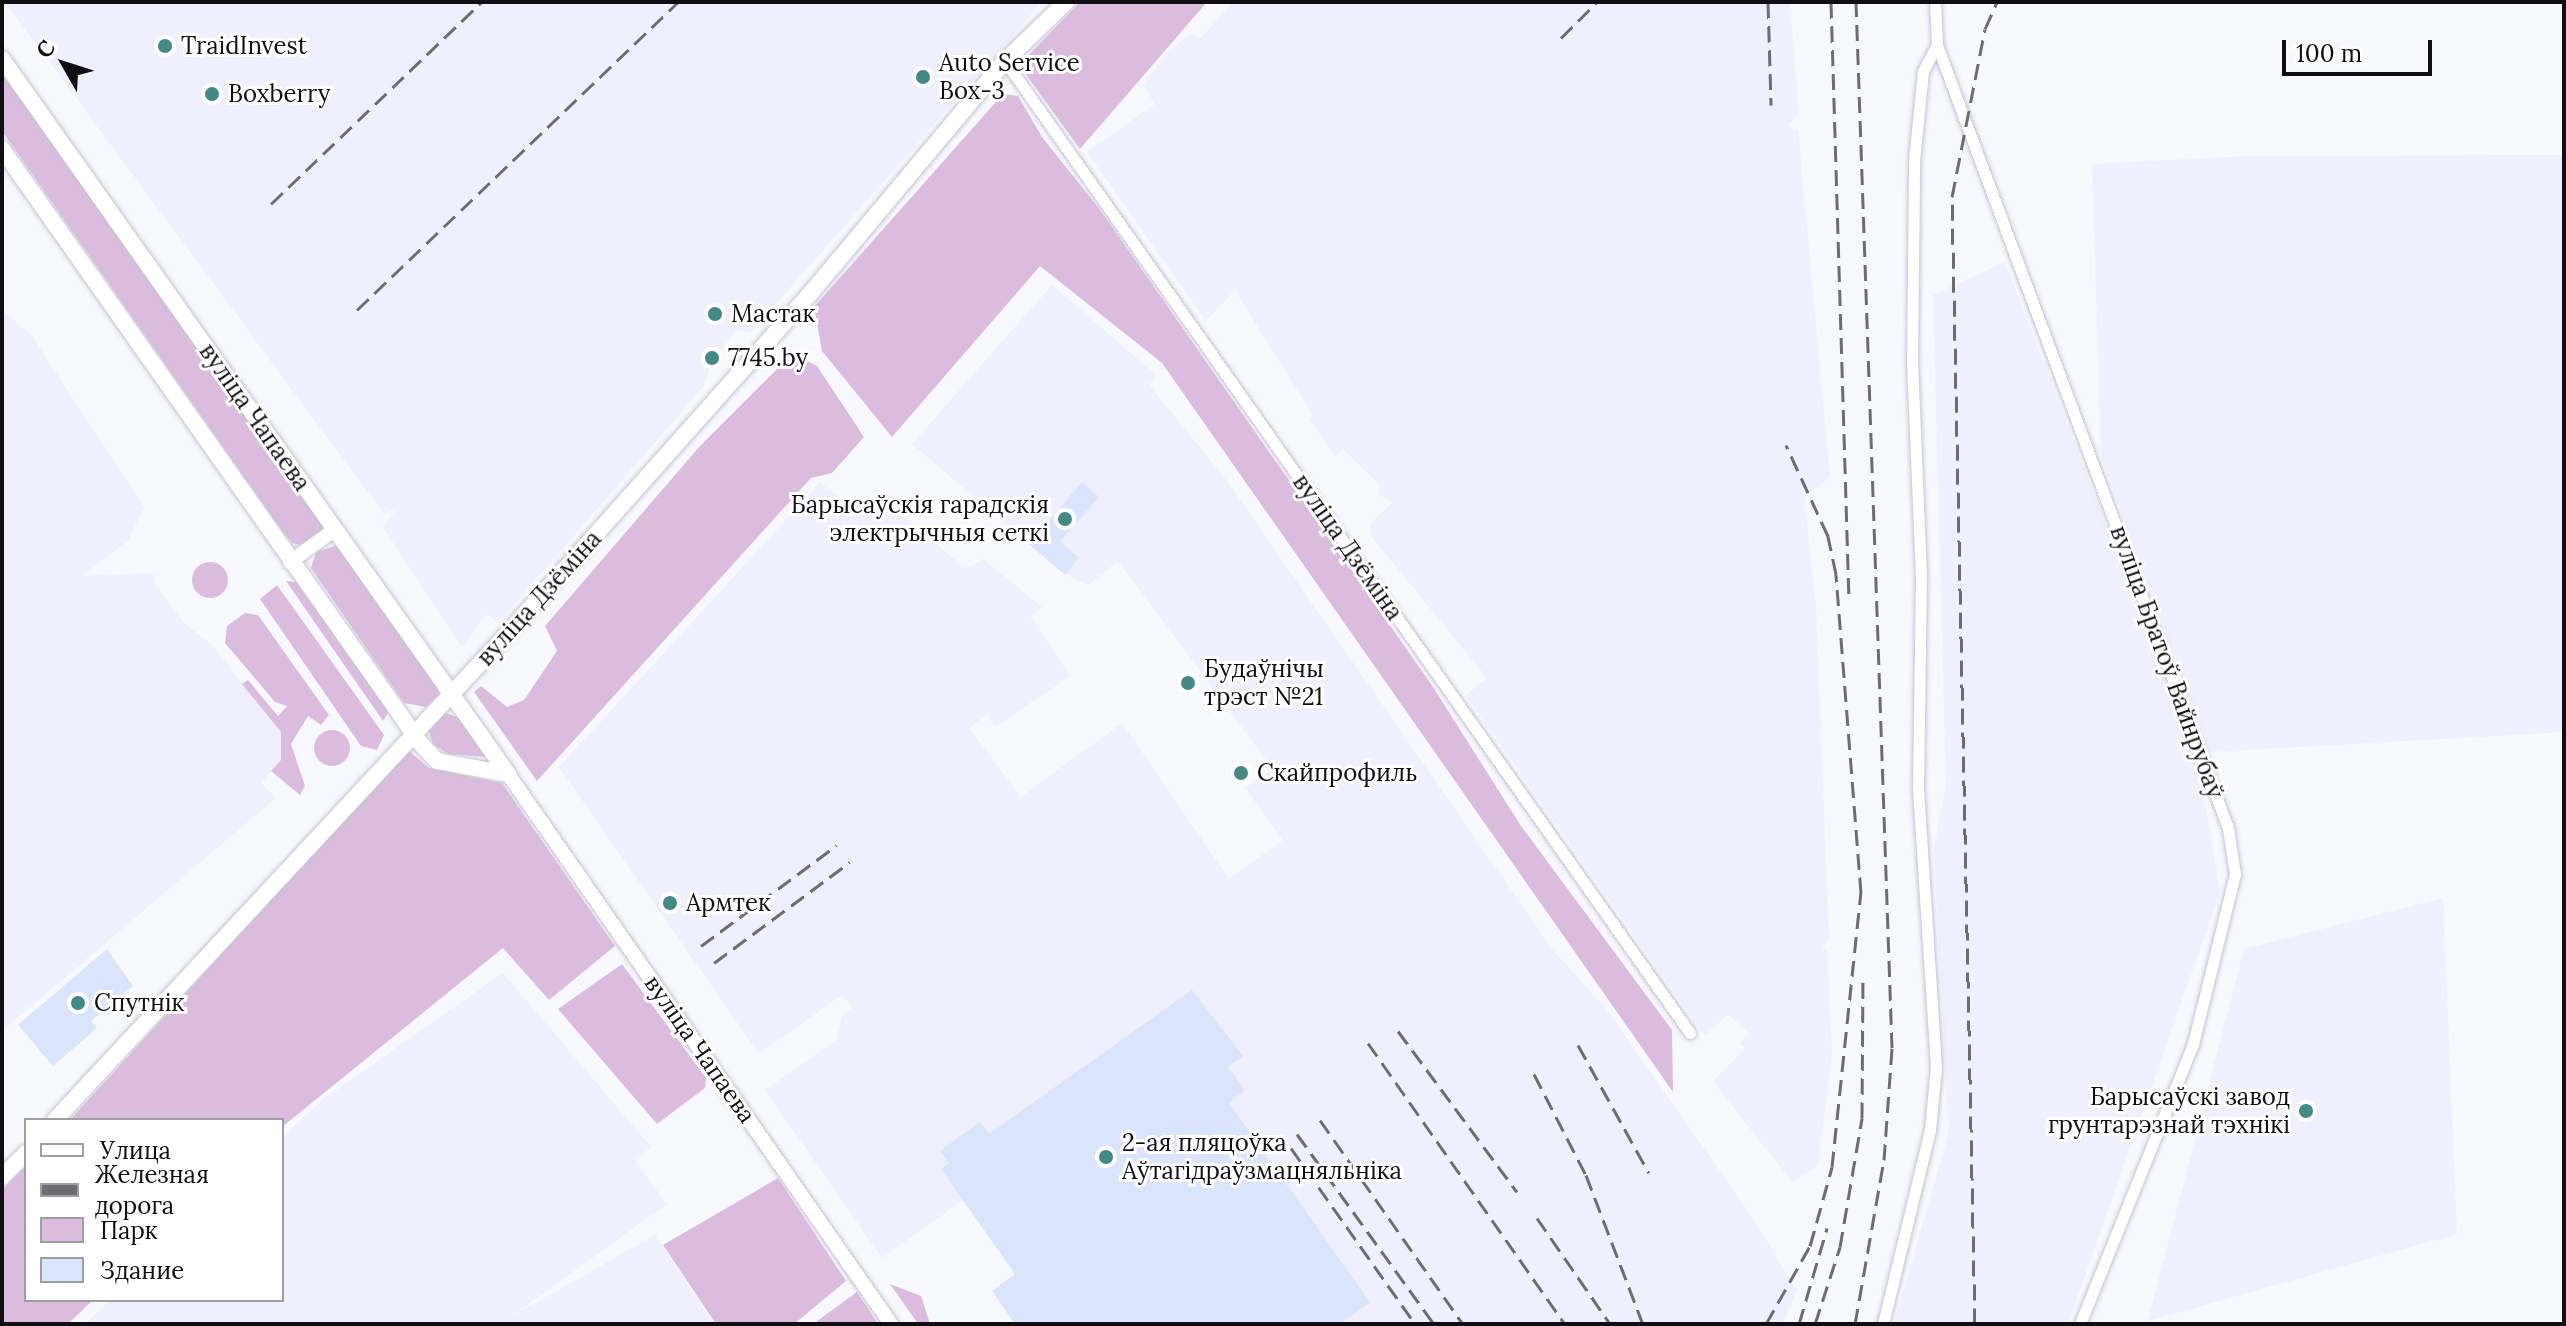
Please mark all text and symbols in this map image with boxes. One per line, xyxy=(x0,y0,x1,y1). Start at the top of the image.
north arrow xyxy=(24,24,104,104)
scale bar xyxy=(2286,24,2436,74)
place label: TraidInvest xyxy=(181,32,307,60)
text: С xyxy=(30,34,61,64)
marker: TraidInvest xyxy=(156,37,174,55)
text: 100 m xyxy=(2296,38,2362,69)
place label: Auto Service Box-3 xyxy=(939,49,1080,105)
marker: Auto Service Box-3 xyxy=(914,68,932,86)
place label: Boxberry xyxy=(228,80,330,108)
marker: Boxberry xyxy=(203,85,221,103)
place label: Мастак xyxy=(731,300,815,328)
marker: Мастак xyxy=(706,305,724,323)
street label: вуліца Чапаева xyxy=(193,338,317,496)
place label: 7745.by xyxy=(728,344,808,372)
marker: 7745.by xyxy=(703,349,721,367)
street label: вуліца Дзёміна xyxy=(1287,468,1409,626)
place label: Барысаўскія гарадскія электрычныя сеткі xyxy=(791,491,1049,547)
marker: Барысаўскія гарадскія электрычныя сеткі xyxy=(1056,510,1074,528)
street label: вуліца Братоў Вайнрубаў xyxy=(2104,522,2230,802)
street label: вуліца Дзёміна xyxy=(471,524,607,672)
place label: Будаўнічы трэст №21 xyxy=(1204,655,1324,711)
marker: Будаўнічы трэст №21 xyxy=(1179,674,1197,692)
place label: Скайпрофиль xyxy=(1257,759,1417,787)
marker: Скайпрофиль xyxy=(1232,764,1250,782)
place label: Армтек xyxy=(686,889,771,917)
marker: Армтек xyxy=(661,894,679,912)
street label: вуліца Чапаева xyxy=(638,970,762,1128)
place label: Спутнік xyxy=(94,989,185,1017)
marker: Спутнік xyxy=(69,994,87,1012)
place label: Барысаўскі завод грунтарэзнай тэхнікі xyxy=(2048,1083,2290,1139)
marker: Барысаўскі завод грунтарэзнай тэхнікі xyxy=(2297,1102,2315,1120)
legend xyxy=(24,1118,284,1302)
place label: 2-ая пляцоўка Аўтагідраўзмацняльніка xyxy=(1122,1129,1402,1185)
text: Улица xyxy=(100,1135,171,1166)
marker: 2-ая пляцоўка Аўтагідраўзмацняльніка xyxy=(1097,1148,1115,1166)
text: Железная дорога xyxy=(95,1159,209,1221)
text: Парк xyxy=(100,1215,158,1246)
text: Здание xyxy=(100,1255,184,1286)

